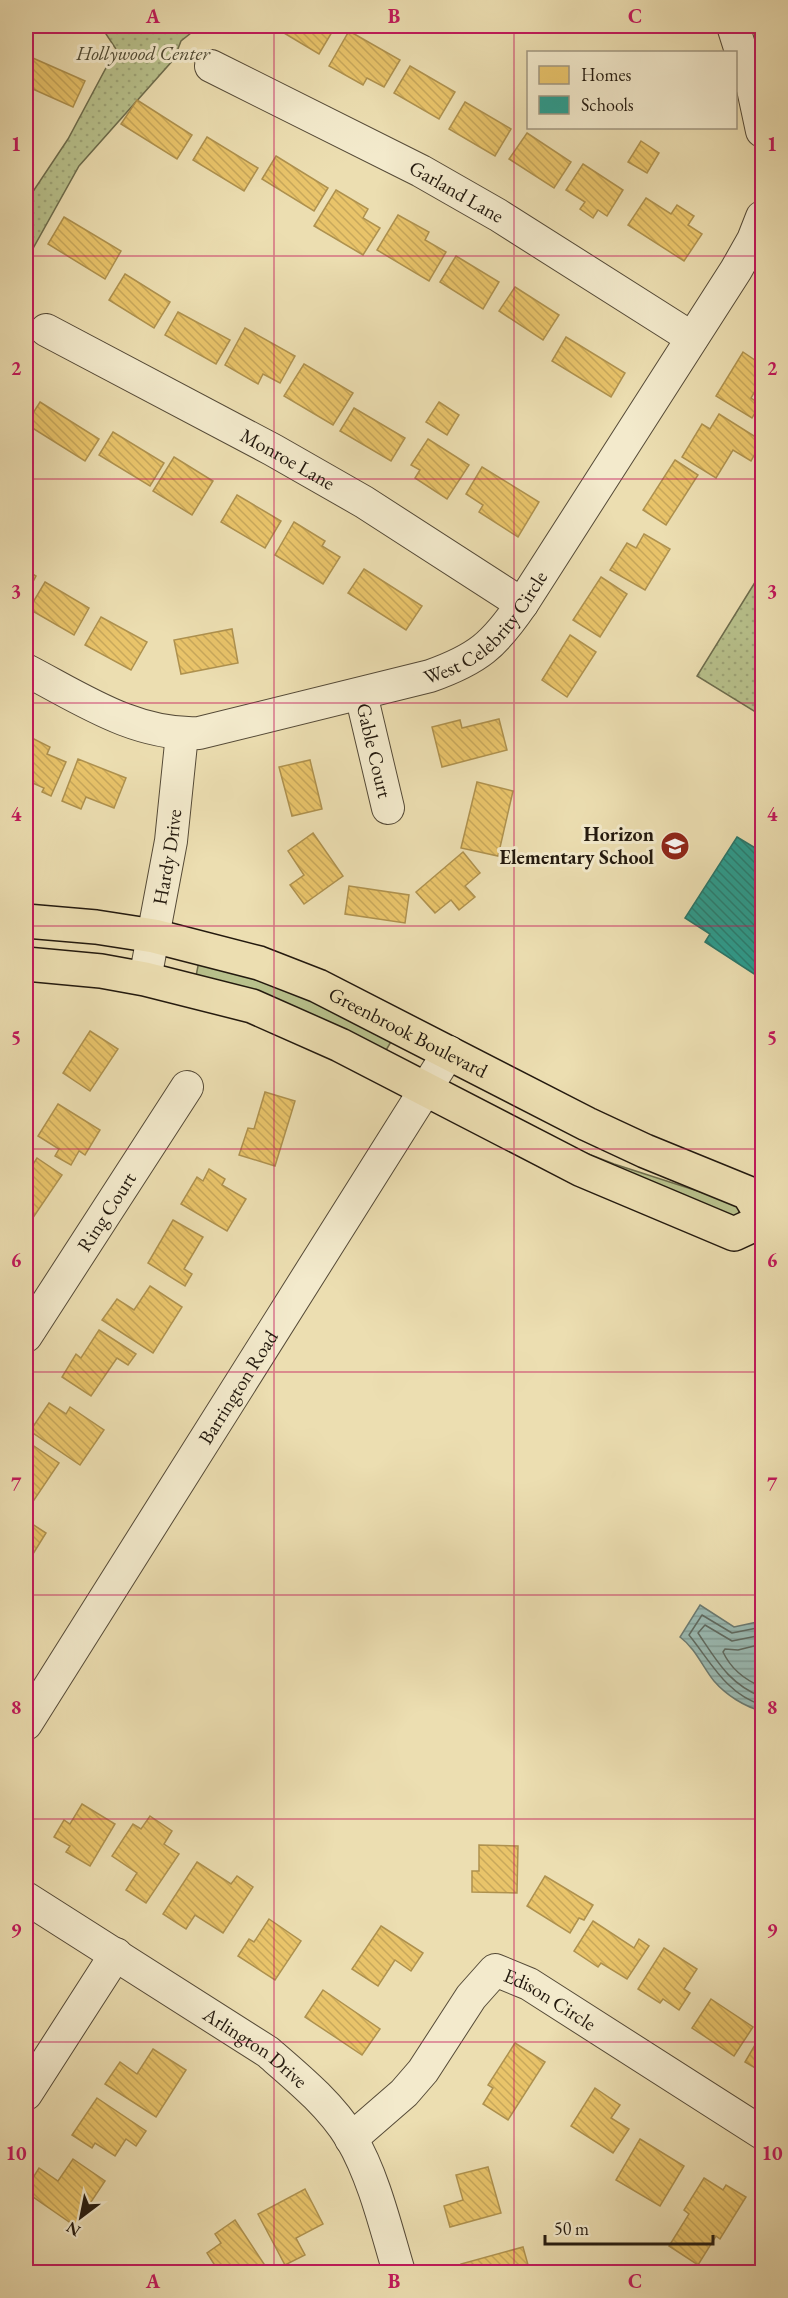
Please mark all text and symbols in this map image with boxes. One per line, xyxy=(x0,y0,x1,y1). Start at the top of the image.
text: A xyxy=(145,3,161,29)
text: B xyxy=(388,3,400,29)
text: C xyxy=(628,3,642,29)
park label: Hollywood Center xyxy=(75,40,211,66)
legend xyxy=(527,51,737,129)
text: Homes xyxy=(581,63,632,86)
text: Schools xyxy=(581,93,634,116)
text: 1 xyxy=(11,131,21,157)
text: 1 xyxy=(767,131,777,157)
street label: Garland Lane xyxy=(405,154,509,229)
text: 2 xyxy=(11,355,22,381)
text: 2 xyxy=(767,355,778,381)
street label: Monroe Lane xyxy=(236,422,340,496)
street label: West Celebrity Circle xyxy=(420,565,553,690)
text: 3 xyxy=(11,578,21,604)
text: 3 xyxy=(767,578,777,604)
street label: Gable Court xyxy=(351,700,398,801)
text: 4 xyxy=(11,801,22,827)
text: 4 xyxy=(767,801,778,827)
street label: Hardy Drive xyxy=(146,808,187,907)
place label: Horizon Elementary School xyxy=(500,821,654,870)
school or university icon: Horizon Elementary School xyxy=(659,830,691,862)
street label: Greenbrook Boulevard xyxy=(324,981,493,1084)
text: 5 xyxy=(11,1024,21,1050)
text: 5 xyxy=(767,1024,777,1050)
street label: Ring Court xyxy=(71,1166,142,1257)
text: 6 xyxy=(11,1247,22,1273)
text: 6 xyxy=(767,1247,778,1273)
street label: Barrington Road xyxy=(192,1325,284,1449)
text: 7 xyxy=(11,1471,22,1497)
text: 7 xyxy=(767,1471,778,1497)
text: 8 xyxy=(11,1694,21,1720)
text: 8 xyxy=(767,1694,777,1720)
text: 9 xyxy=(11,1917,22,1943)
text: 9 xyxy=(767,1917,778,1943)
street label: Edison Circle xyxy=(500,1962,601,2037)
street label: Arlington Drive xyxy=(197,2001,313,2094)
text: 10 xyxy=(5,2140,27,2166)
text: 10 xyxy=(761,2140,783,2166)
north arrow xyxy=(51,2187,111,2247)
scale bar xyxy=(545,2208,713,2246)
text: N xyxy=(62,2217,84,2242)
text: 50 m xyxy=(554,2217,589,2240)
text: A xyxy=(145,2268,161,2294)
text: B xyxy=(388,2268,400,2294)
text: C xyxy=(628,2268,642,2294)

